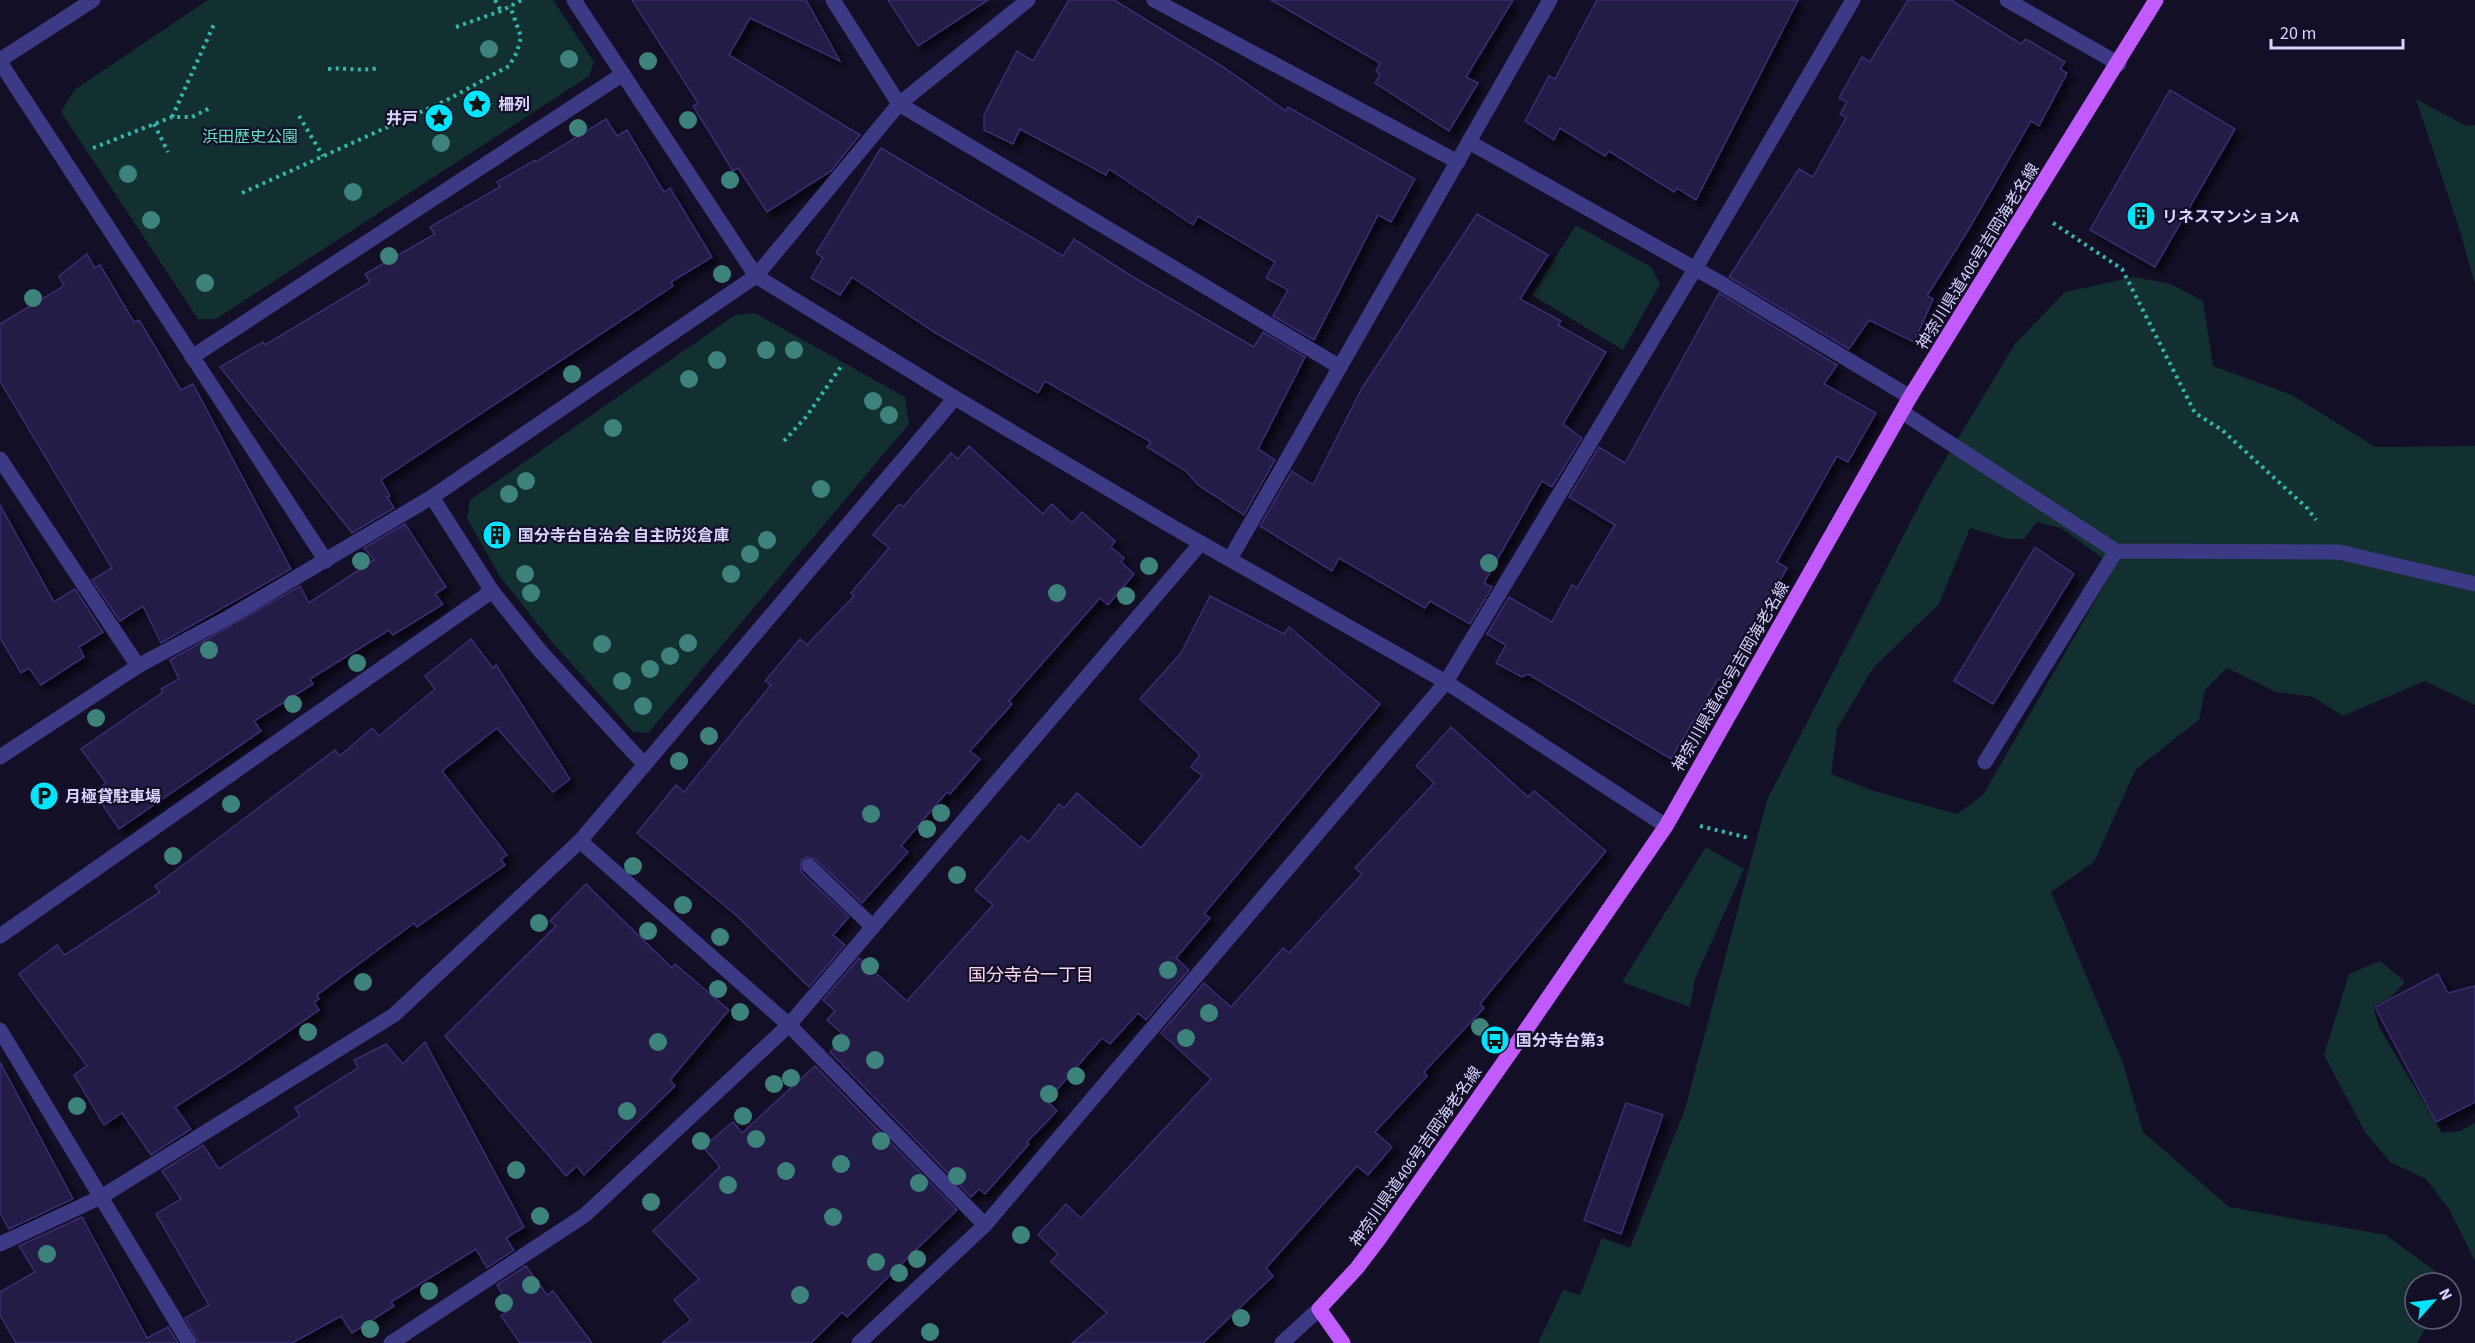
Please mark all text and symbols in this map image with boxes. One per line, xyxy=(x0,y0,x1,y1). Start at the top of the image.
scale bar xyxy=(2271,12,2403,50)
text: 20 m xyxy=(2280,21,2316,46)
place icon: 柵列 xyxy=(461,88,493,120)
place label: 柵列 xyxy=(498,94,530,116)
place icon: 井戸 xyxy=(423,102,455,134)
place label: 井戸 xyxy=(386,108,418,130)
park label: 浜田歴史公園 xyxy=(202,126,298,148)
street label: 神奈川県道406号吉岡海老名線 xyxy=(1911,159,2044,354)
building icon: リネスマンションA xyxy=(2125,200,2157,232)
place label: リネスマンションA xyxy=(2162,206,2300,228)
building icon: 国分寺台自治会 自主防災倉庫 xyxy=(481,519,513,551)
place label: 国分寺台自治会 自主防災倉庫 xyxy=(518,525,729,547)
street label: 神奈川県道406号吉岡海老名線 xyxy=(1667,578,1794,775)
parking icon: 月極貸駐車場 xyxy=(28,780,60,812)
place label: 月極貸駐車場 xyxy=(65,786,161,808)
district label: 国分寺台一丁目 xyxy=(968,963,1094,988)
bus stop icon: 国分寺台第3 xyxy=(1479,1024,1511,1056)
place label: 国分寺台第3 xyxy=(1516,1030,1604,1052)
street label: 神奈川県道406号吉岡海老名線 xyxy=(1345,1062,1487,1251)
north arrow xyxy=(2403,1271,2463,1331)
text: N xyxy=(2433,1285,2458,1304)

